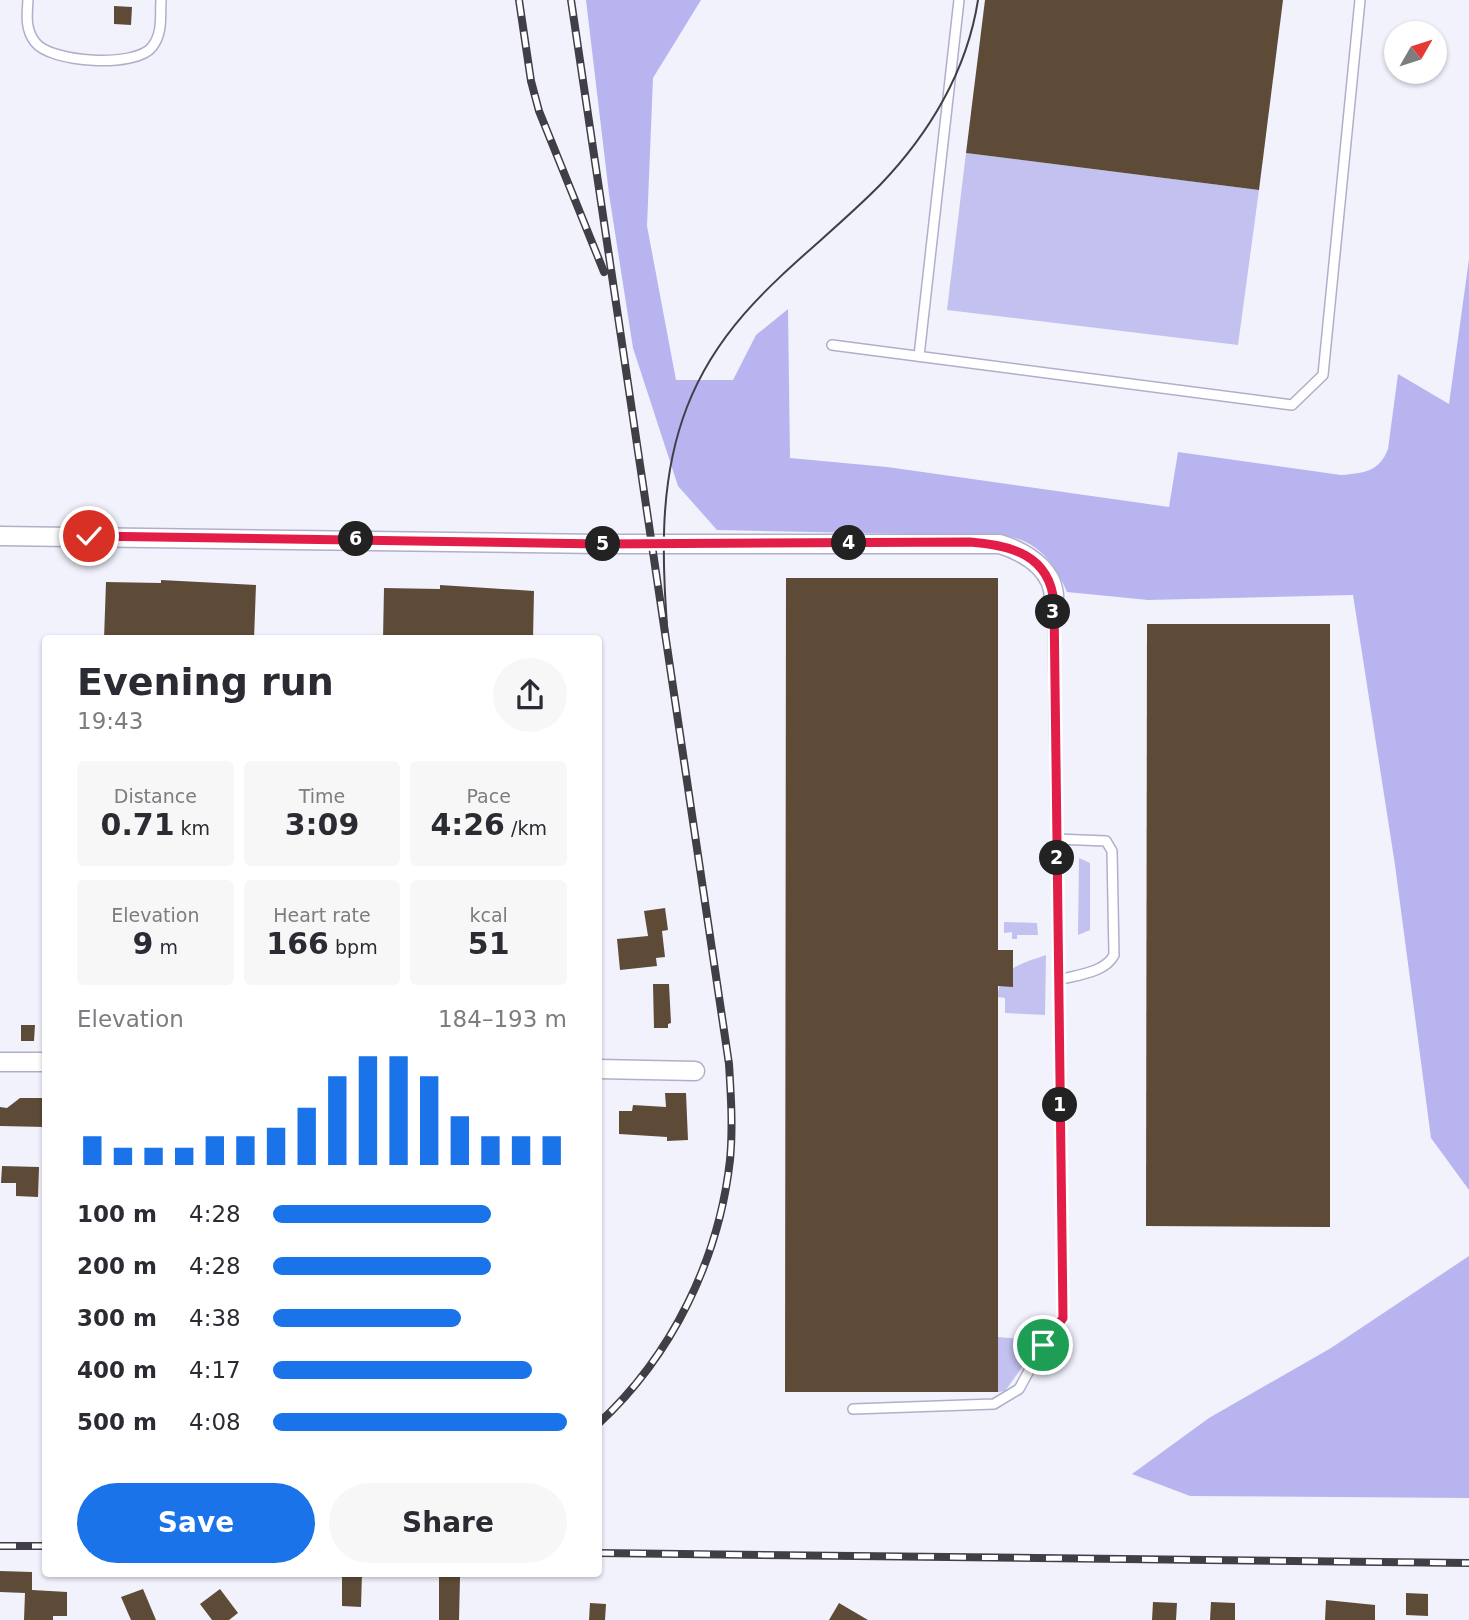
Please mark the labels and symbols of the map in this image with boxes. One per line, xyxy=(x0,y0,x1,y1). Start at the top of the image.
north arrow xyxy=(1384,21,1447,84)
pin xyxy=(59,506,119,566)
pin: 6 xyxy=(338,522,374,556)
pin: 5 xyxy=(586,526,620,562)
pin: 4 xyxy=(832,526,866,560)
pin: 3 xyxy=(1036,594,1070,630)
pin: 2 xyxy=(1040,840,1074,876)
pin: 1 xyxy=(1042,1088,1078,1122)
pin xyxy=(1013,1315,1073,1375)

